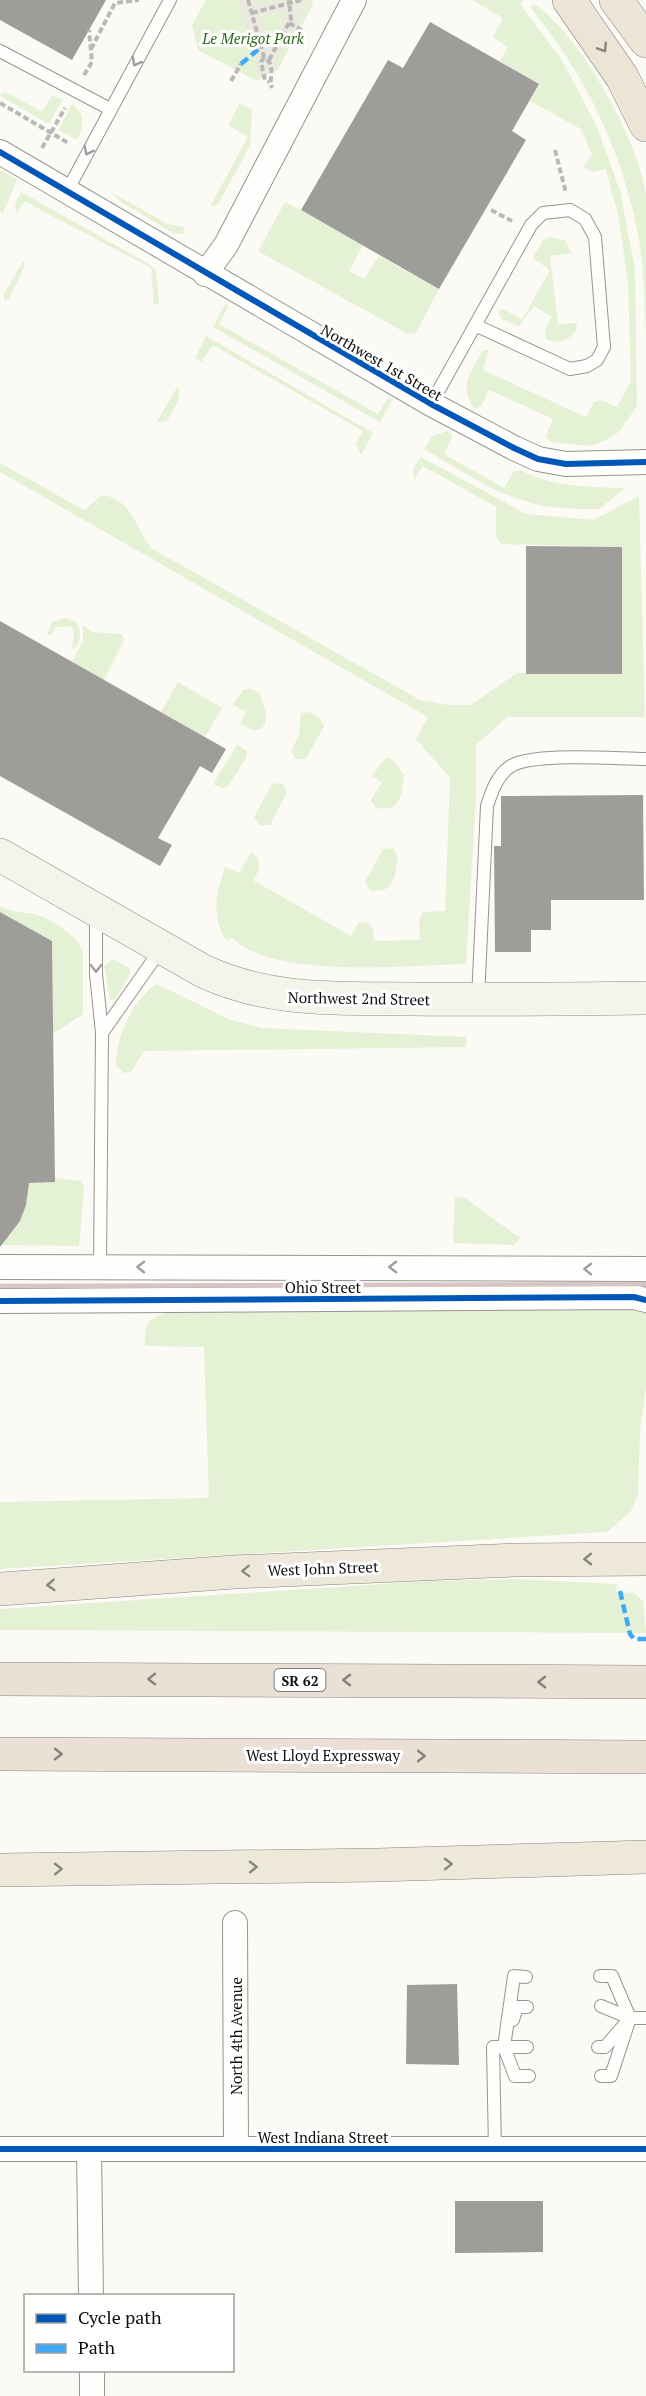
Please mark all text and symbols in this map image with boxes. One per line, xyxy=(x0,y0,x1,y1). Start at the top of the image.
park label: Le Merigot Park xyxy=(201,28,304,48)
one-way arrow xyxy=(596,41,607,52)
one-way arrow xyxy=(132,56,143,66)
one-way arrow xyxy=(84,145,95,155)
street label: Northwest 1st Street xyxy=(318,319,447,405)
one-way arrow xyxy=(90,963,102,972)
street label: Northwest 2nd Street xyxy=(288,987,431,1009)
one-way arrow xyxy=(137,1261,146,1273)
one-way arrow xyxy=(388,1261,397,1273)
one-way arrow xyxy=(583,1263,592,1275)
street label: Ohio Street xyxy=(285,1277,362,1297)
one-way arrow xyxy=(583,1553,592,1565)
street label: West John Street xyxy=(267,1556,379,1580)
one-way arrow xyxy=(241,1565,250,1578)
one-way arrow xyxy=(47,1578,56,1591)
road number: SR 62 xyxy=(274,1669,326,1691)
one-way arrow xyxy=(147,1673,156,1685)
one-way arrow xyxy=(342,1674,351,1687)
one-way arrow xyxy=(537,1676,546,1688)
street label: West Lloyd Expressway xyxy=(246,1745,400,1765)
one-way arrow xyxy=(54,1748,63,1760)
one-way arrow xyxy=(417,1750,426,1762)
one-way arrow xyxy=(444,1857,453,1870)
one-way arrow xyxy=(249,1861,258,1873)
one-way arrow xyxy=(54,1863,63,1875)
street label: North 4th Avenue xyxy=(226,1977,246,2095)
street label: West Indiana Street xyxy=(257,2127,389,2147)
legend xyxy=(24,2294,234,2372)
text: Cycle path xyxy=(78,2305,162,2329)
text: Path xyxy=(78,2335,115,2359)

